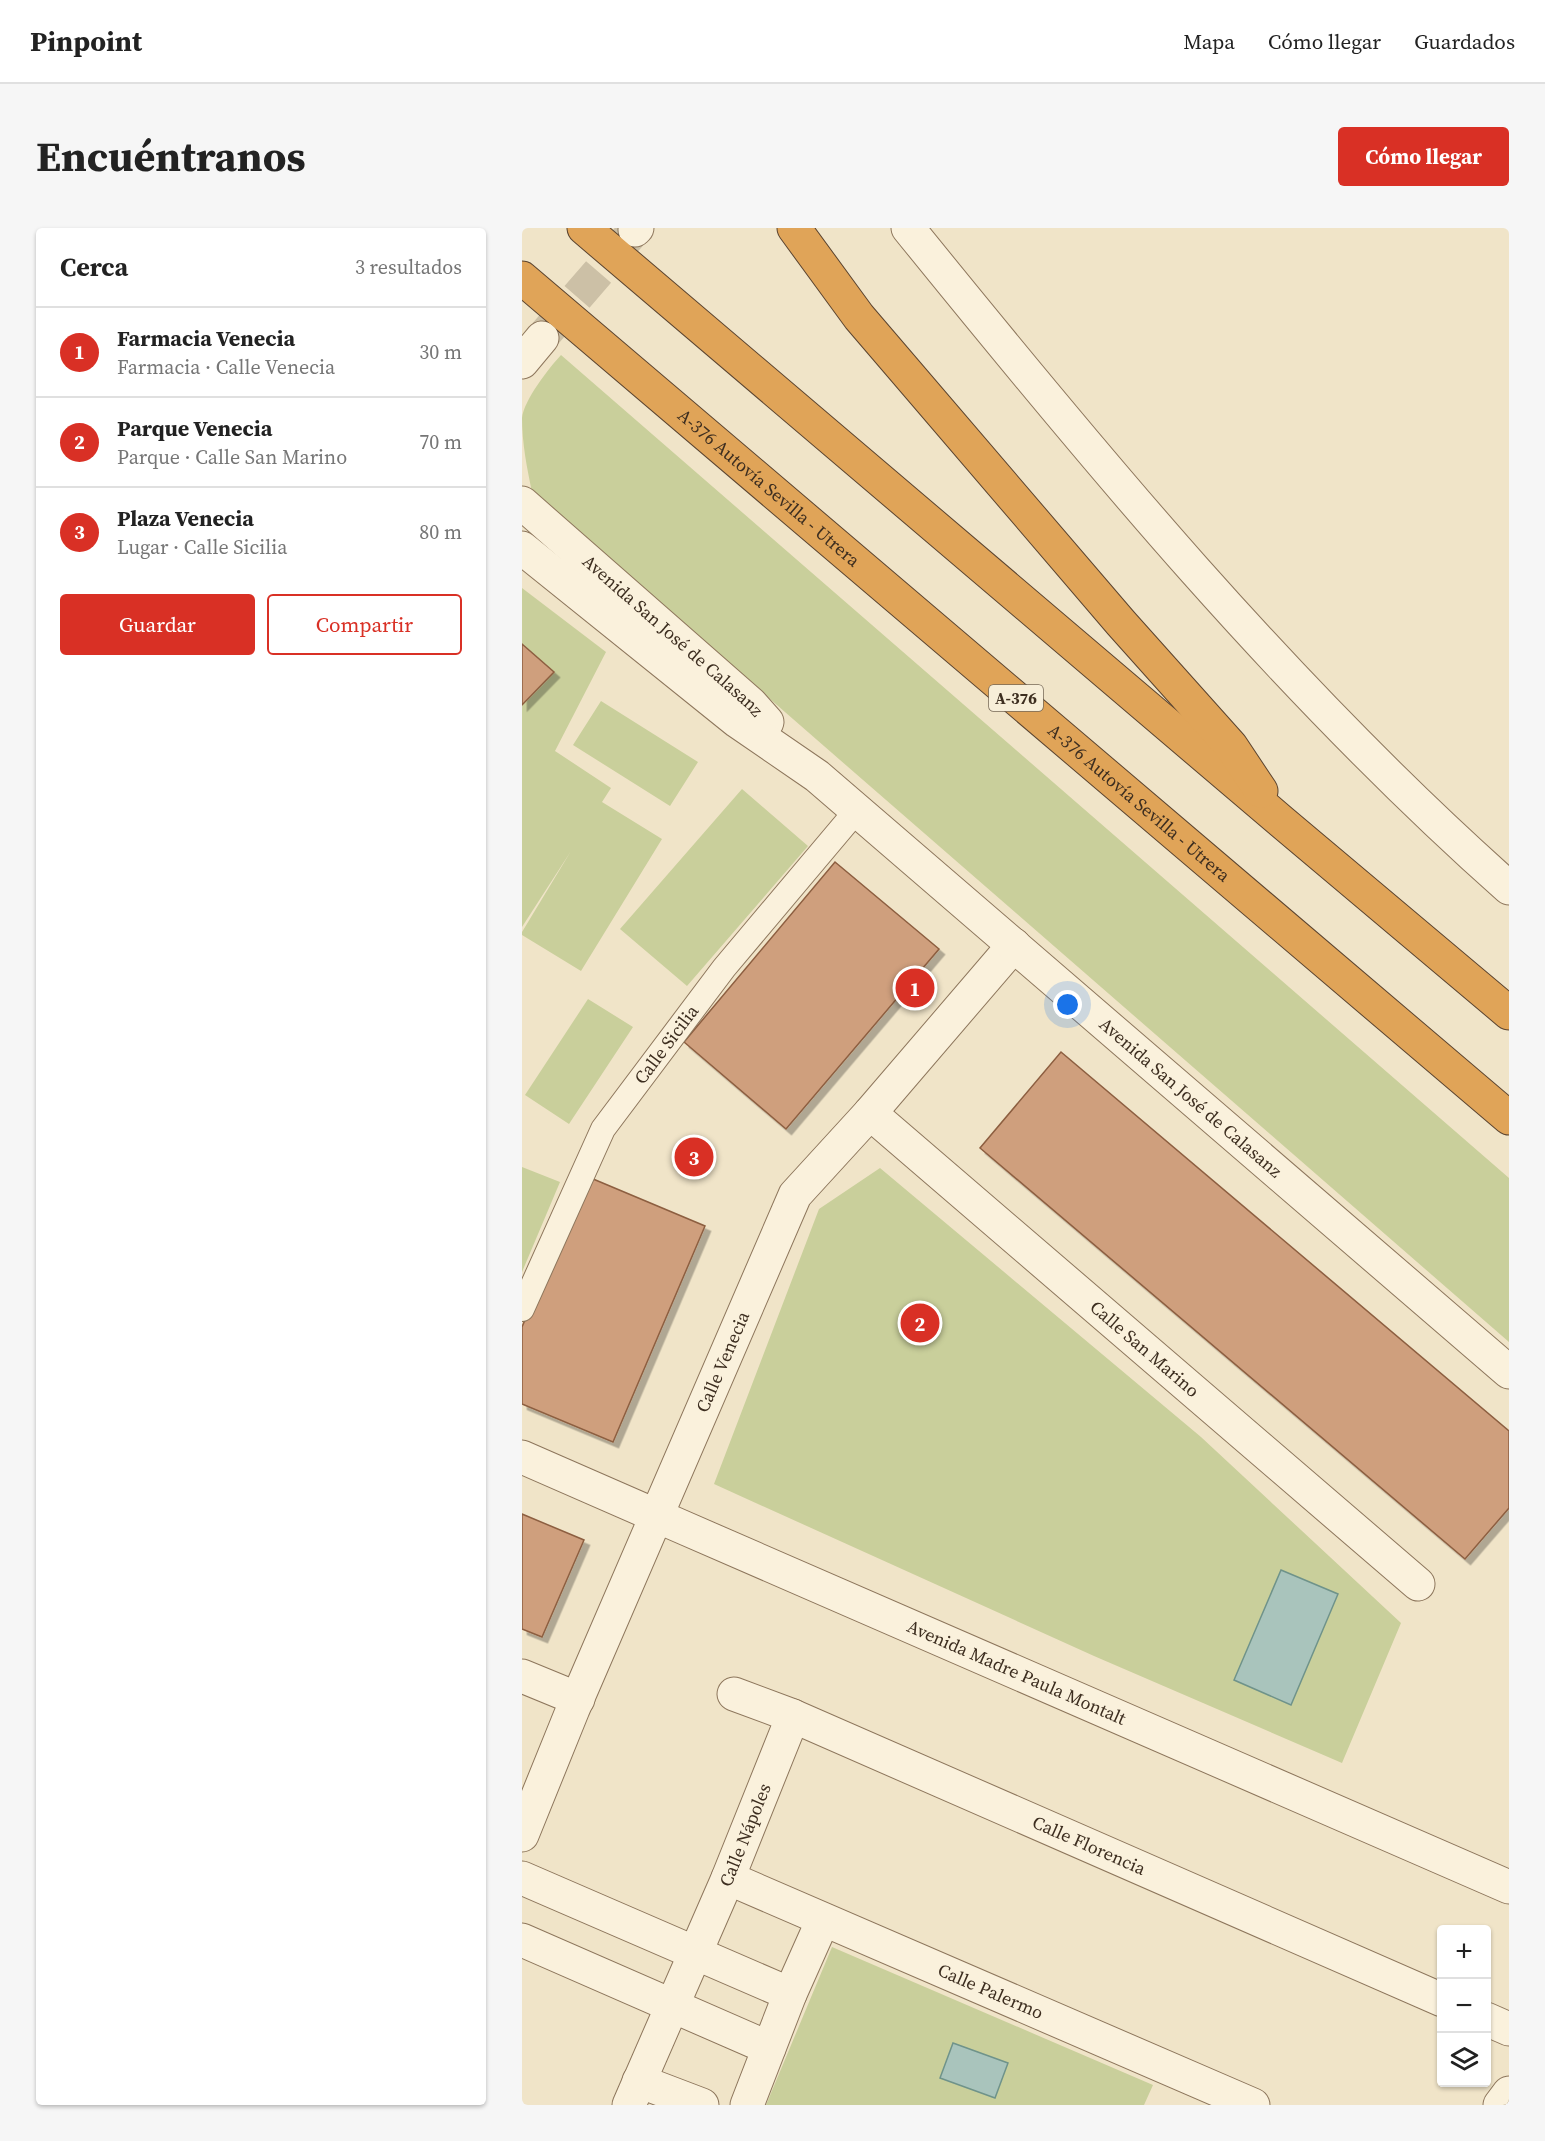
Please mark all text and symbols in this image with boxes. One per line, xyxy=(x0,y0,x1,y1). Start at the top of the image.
text: Pinpoint xyxy=(30,22,142,60)
text: Mapa xyxy=(1183,27,1235,56)
text: Cómo llegar xyxy=(1268,27,1381,56)
text: Guardados xyxy=(1414,27,1515,56)
text: Encuéntranos xyxy=(36,127,306,185)
button: Cómo llegar xyxy=(1338,127,1509,186)
text: Cerca xyxy=(60,249,128,285)
text: 3 resultados xyxy=(355,253,462,281)
text: Farmacia Venecia xyxy=(117,323,295,353)
text: 1 xyxy=(74,338,85,366)
text: 30 m xyxy=(419,338,462,366)
text: Farmacia · Calle Venecia xyxy=(117,353,335,381)
street label: A-376 Autovía Sevilla - Utrera xyxy=(673,403,866,573)
text: Parque Venecia xyxy=(117,413,272,443)
text: 2 xyxy=(74,428,85,456)
text: 70 m xyxy=(419,428,462,456)
text: Parque · Calle San Marino xyxy=(117,443,347,471)
text: Plaza Venecia xyxy=(117,503,254,533)
text: 3 xyxy=(74,518,85,546)
text: 80 m xyxy=(419,518,462,546)
text: Lugar · Calle Sicilia xyxy=(117,533,287,561)
street label: Avenida San José de Calasanz xyxy=(577,549,770,722)
button: Guardar xyxy=(60,594,255,655)
button: Compartir xyxy=(267,594,462,655)
road number: A-376 xyxy=(989,685,1043,711)
street label: A-376 Autovía Sevilla - Utrera xyxy=(1043,718,1236,888)
pin: 1 xyxy=(896,966,934,1011)
your location xyxy=(1053,990,1082,1019)
street label: Calle Sicilia xyxy=(628,999,705,1089)
street label: Avenida San José de Calasanz xyxy=(1094,1012,1288,1183)
pin: 3 xyxy=(674,1134,714,1180)
street label: Calle San Marino xyxy=(1085,1294,1205,1403)
pin: 2 xyxy=(900,1300,940,1346)
street label: Calle Venecia xyxy=(690,1307,756,1416)
street label: Avenida Madre Paula Montalt xyxy=(903,1613,1130,1731)
street label: Calle Nápoles xyxy=(713,1779,777,1890)
street label: Calle Florencia xyxy=(1029,1809,1150,1881)
map controls xyxy=(1437,1925,1491,2087)
button: + xyxy=(1437,1925,1491,1979)
street label: Calle Palermo xyxy=(934,1957,1048,2025)
button: − xyxy=(1437,1979,1491,2033)
button: layers xyxy=(1437,2033,1491,2087)

